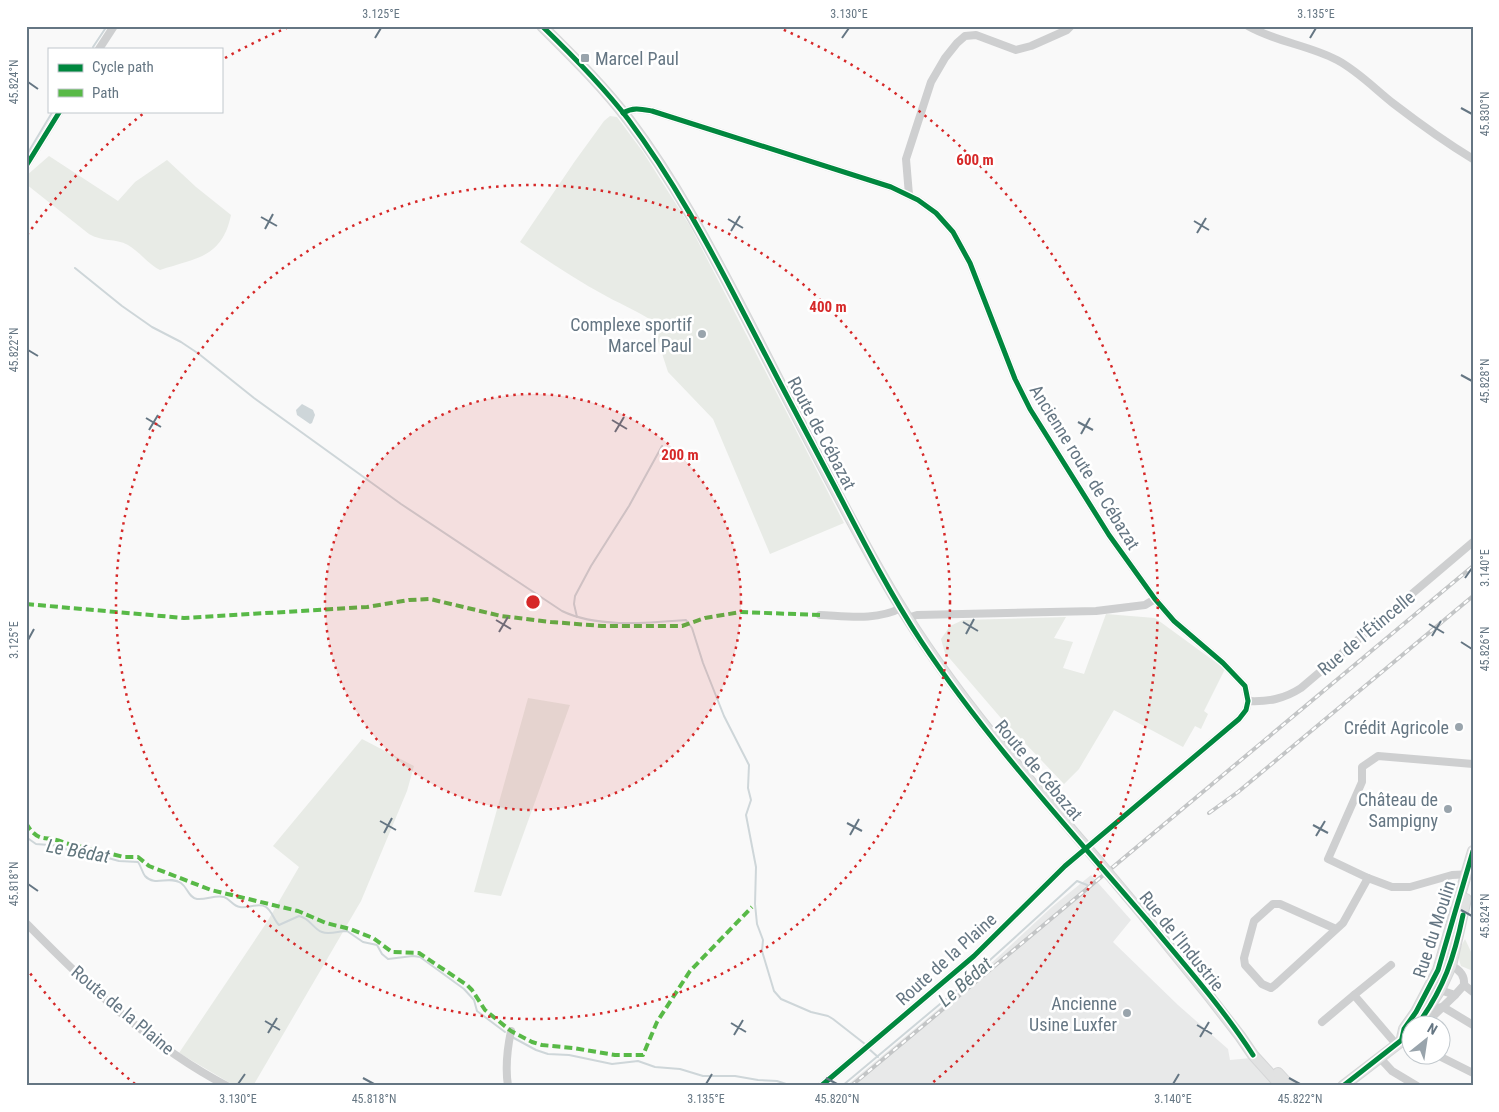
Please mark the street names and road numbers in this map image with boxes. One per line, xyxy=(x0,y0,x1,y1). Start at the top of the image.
street label: Route de Cébazat xyxy=(783,373,861,493)
street label: Ancienne route de Cébazat xyxy=(1026,381,1144,553)
street label: Rue de l'Étincelle xyxy=(1313,586,1419,680)
street label: Route de Cébazat xyxy=(991,715,1087,825)
street label: Rue du Moulin xyxy=(1408,878,1460,980)
street label: Rue de l'Industrie xyxy=(1135,887,1229,995)
street label: Route de la Plaine xyxy=(892,909,1000,1009)
street label: Route de la Plaine xyxy=(67,961,179,1059)

